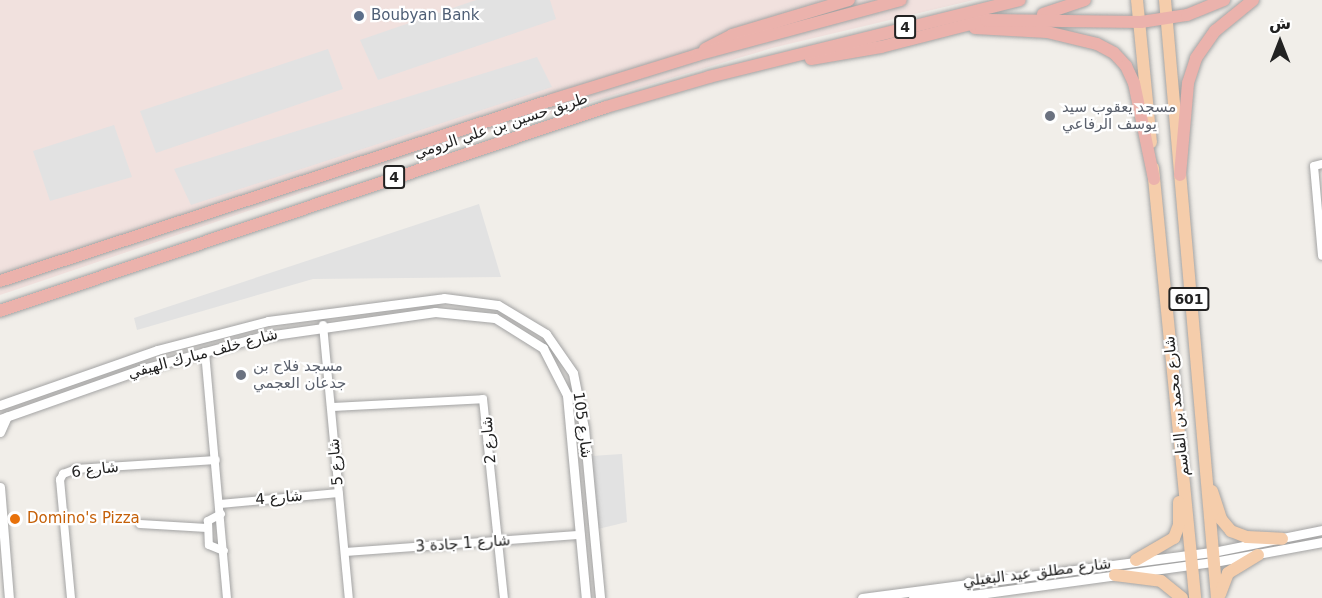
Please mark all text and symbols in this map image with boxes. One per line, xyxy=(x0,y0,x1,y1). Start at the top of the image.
place label: Boubyan Bank xyxy=(371,7,480,25)
marker: Boubyan Bank xyxy=(352,9,366,23)
north arrow xyxy=(1250,12,1310,72)
text: ش xyxy=(1269,14,1291,33)
road number: 4 xyxy=(893,16,917,38)
street label: طريق حسين بن علي الرومي xyxy=(412,89,590,163)
place label: مسجد يعقوب سيد يوسف الرفاعي xyxy=(1062,98,1176,133)
marker: مسجد يعقوب سيد يوسف الرفاعي xyxy=(1043,109,1057,123)
road number: 4 xyxy=(382,166,406,188)
road number: 601 xyxy=(1168,288,1210,310)
street label: شارع خلف مبارك الهيفي xyxy=(126,325,280,383)
street label: شارع محمد بن القاسم xyxy=(1161,335,1193,477)
place label: مسجد فلاح بن جدعان العجمي xyxy=(253,357,346,392)
marker: مسجد فلاح بن جدعان العجمي xyxy=(234,368,248,382)
street label: شارع 105 xyxy=(569,391,595,459)
street label: شارع 2 xyxy=(478,415,500,465)
street label: شارع 5 xyxy=(325,437,347,487)
street label: شارع 6 xyxy=(70,458,120,482)
street label: شارع 4 xyxy=(254,487,304,509)
place label: Domino's Pizza xyxy=(27,510,140,528)
marker: Domino's Pizza xyxy=(8,512,22,526)
street label: شارع 1 جادة 3 xyxy=(415,532,511,556)
street label: شارع مطلق عيد البغيلي xyxy=(962,555,1112,591)

